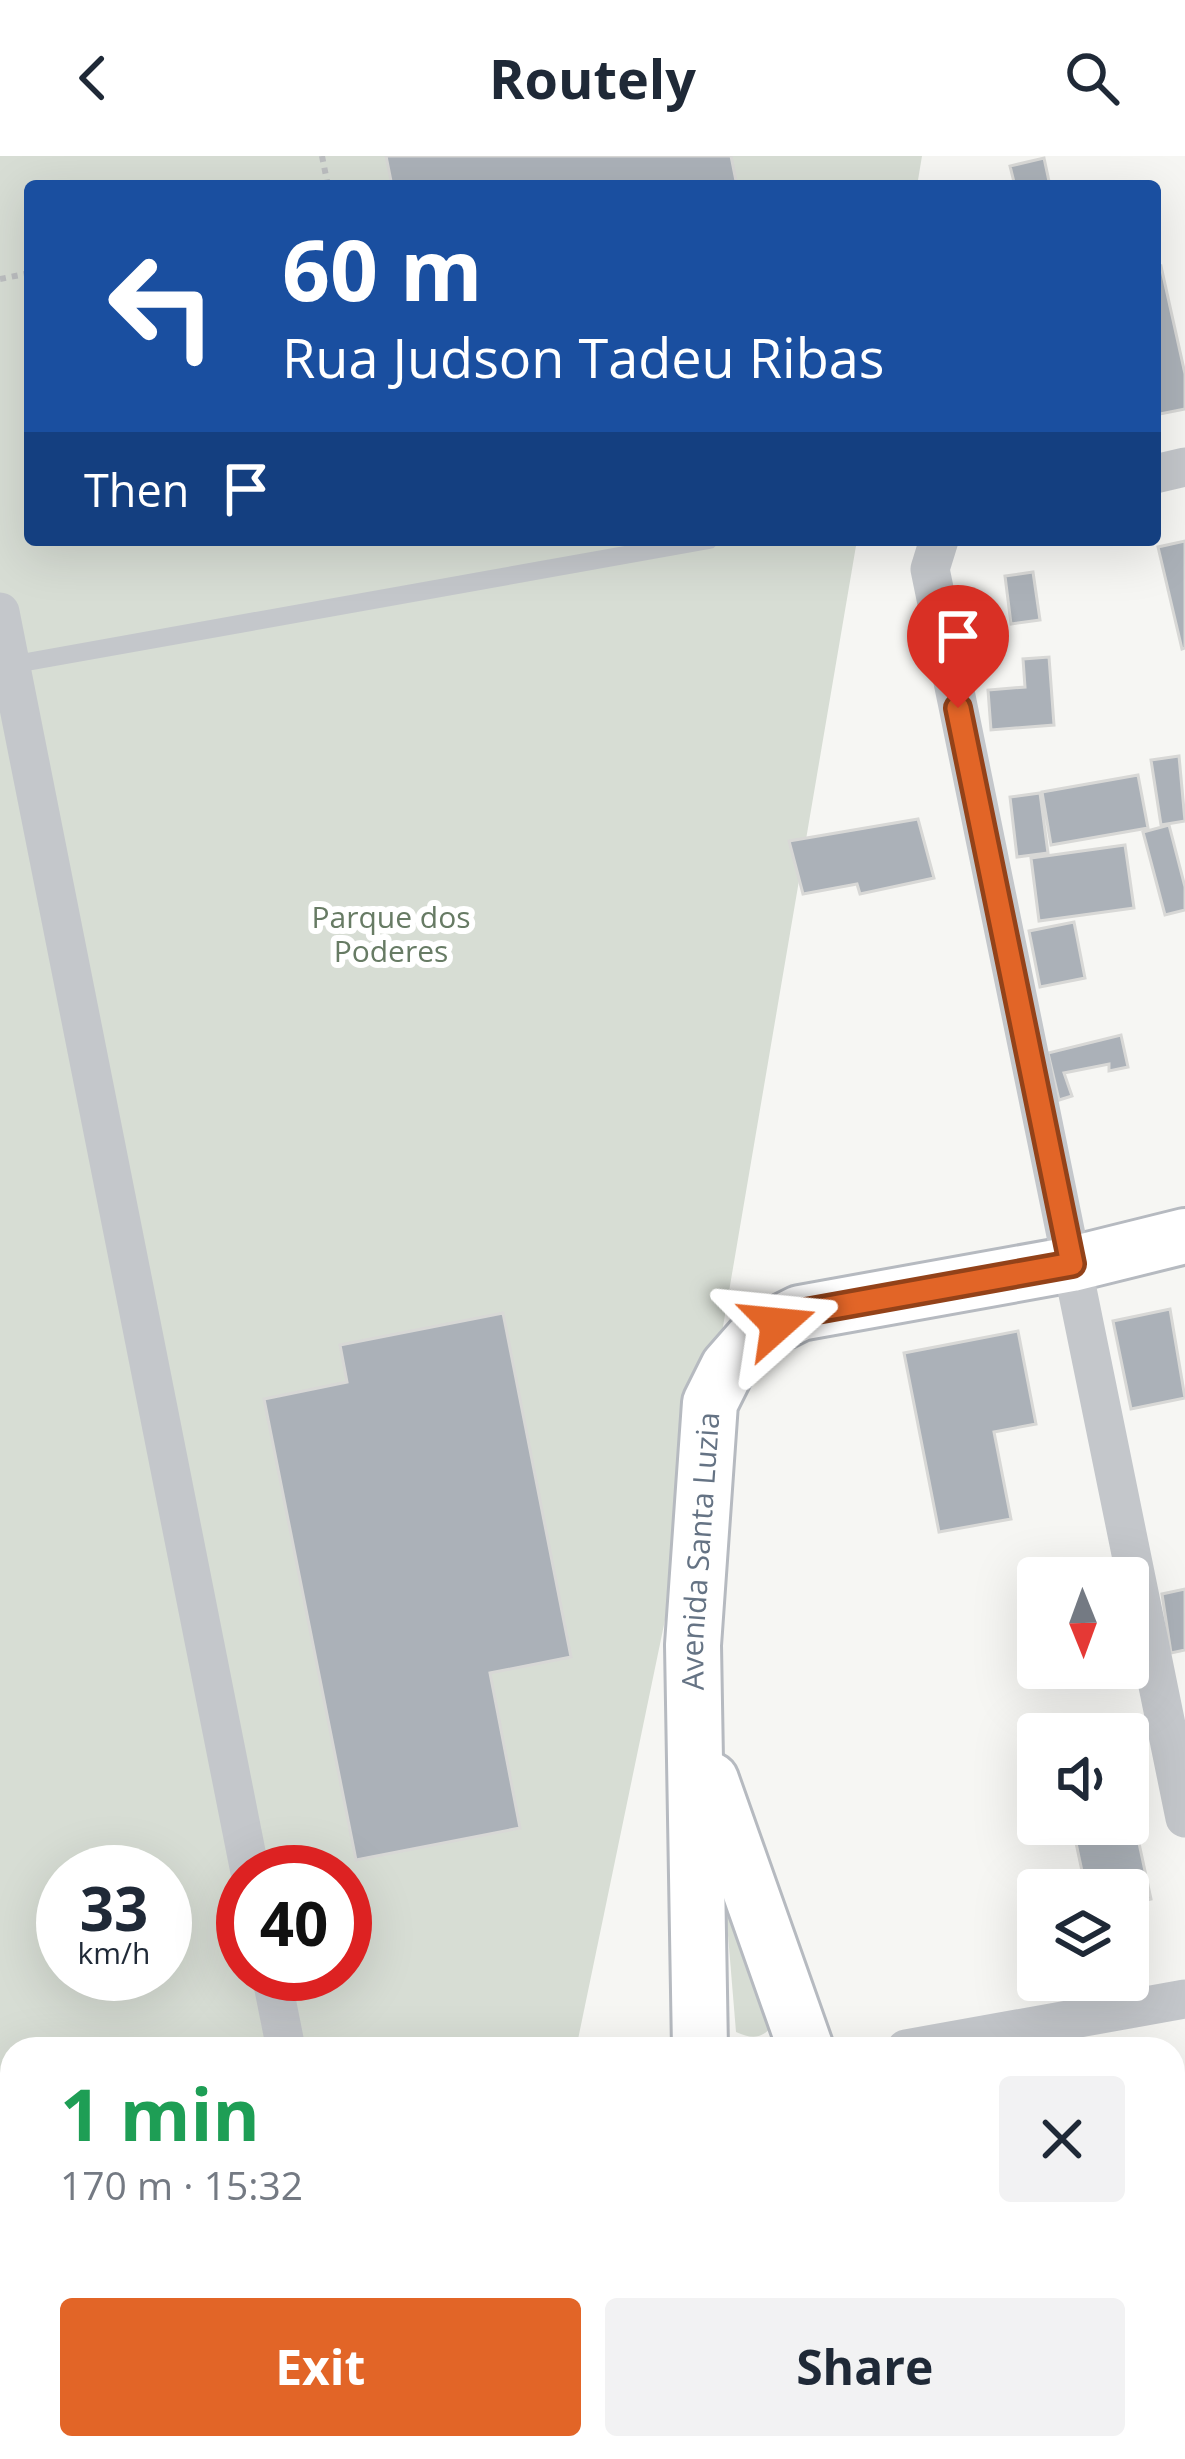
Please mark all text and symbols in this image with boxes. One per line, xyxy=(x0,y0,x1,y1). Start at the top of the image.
text: Routely xyxy=(489,41,696,115)
icon: back xyxy=(60,45,126,111)
icon: search xyxy=(1059,45,1125,111)
text: 60 m xyxy=(282,211,482,326)
icon: left xyxy=(84,228,240,384)
text: Rua Judson Tadeu Ribas xyxy=(282,320,885,394)
icon: arrive xyxy=(213,456,279,522)
text: Then xyxy=(84,459,189,520)
pin xyxy=(907,585,1009,708)
icon: arrive xyxy=(925,603,991,669)
park label: Parque dos Poderes xyxy=(311,896,471,971)
position arrow xyxy=(715,1261,841,1387)
street label: Avenida Santa Luzia xyxy=(671,1411,728,1691)
north arrow xyxy=(1017,1557,1149,1689)
map controls xyxy=(1017,1557,1149,2001)
button: sound xyxy=(1017,1713,1149,1845)
speed limit sign: 40 xyxy=(216,1845,372,2001)
text: 33 xyxy=(80,1867,148,1949)
button: layers xyxy=(1017,1869,1149,2001)
text: km/h xyxy=(78,1932,150,1973)
text: 1 min xyxy=(60,2064,260,2162)
button: close xyxy=(999,2076,1125,2202)
text: 170 m · 15:32 xyxy=(60,2158,303,2211)
button: Exit xyxy=(60,2298,581,2436)
button: Share xyxy=(605,2298,1125,2436)

